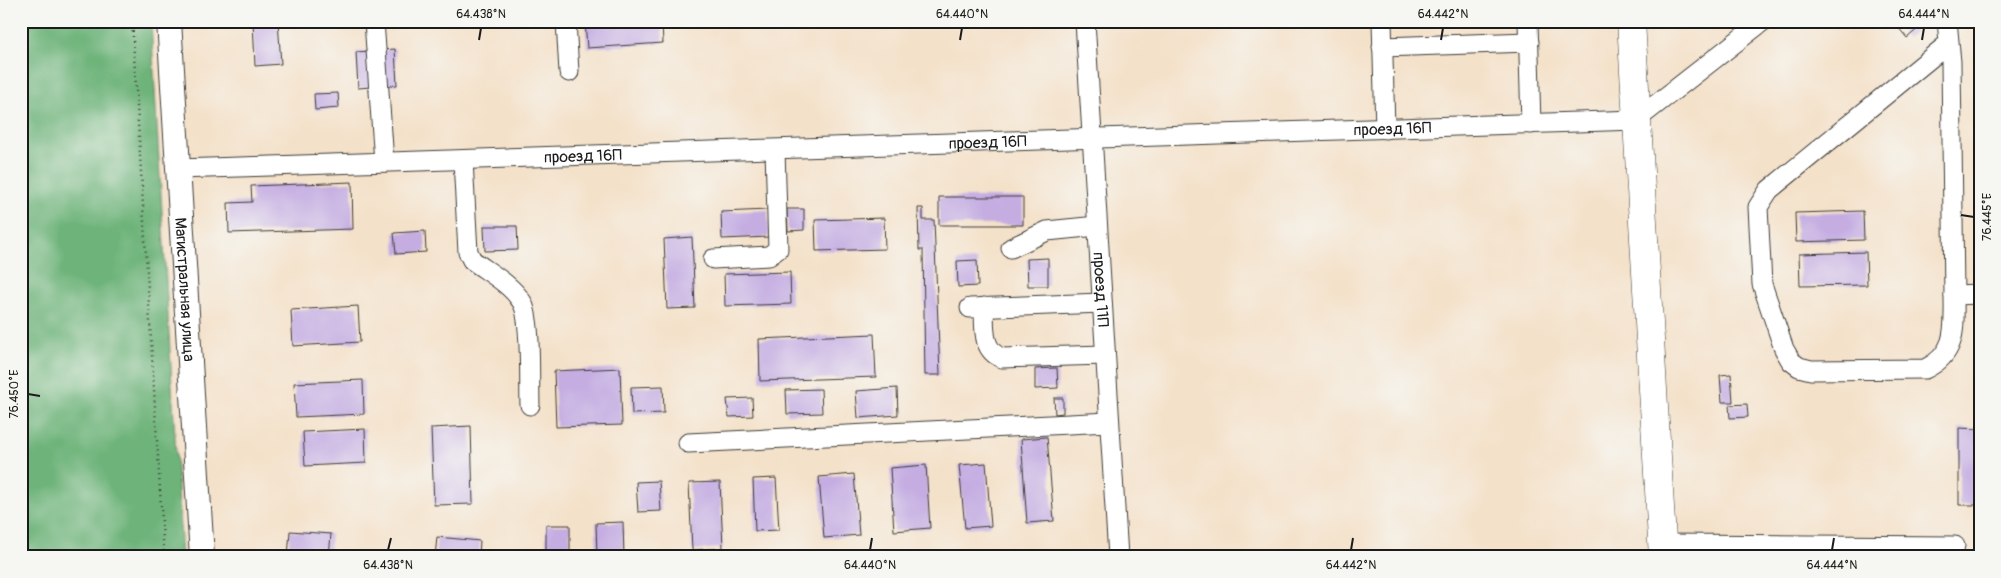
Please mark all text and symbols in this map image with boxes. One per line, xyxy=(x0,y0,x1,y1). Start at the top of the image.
text: 64.438°N xyxy=(456,7,506,22)
text: 64.440°N xyxy=(936,7,988,22)
text: 64.442°N xyxy=(1418,7,1468,22)
text: 64.444°N xyxy=(1899,7,1949,22)
street label: проезд 16П xyxy=(1353,118,1432,140)
street label: проезд 16П xyxy=(948,131,1027,154)
street label: проезд 16П xyxy=(543,145,623,168)
text: 76.445°E xyxy=(1980,193,1995,241)
street label: Магистральная улица xyxy=(170,217,199,362)
street label: проезд 11П xyxy=(1088,251,1113,328)
text: 76.450°E xyxy=(7,369,22,419)
text: 64.438°N xyxy=(363,558,413,573)
text: 64.440°N xyxy=(844,558,896,573)
text: 64.442°N xyxy=(1326,558,1376,573)
text: 64.444°N xyxy=(1807,558,1857,573)

